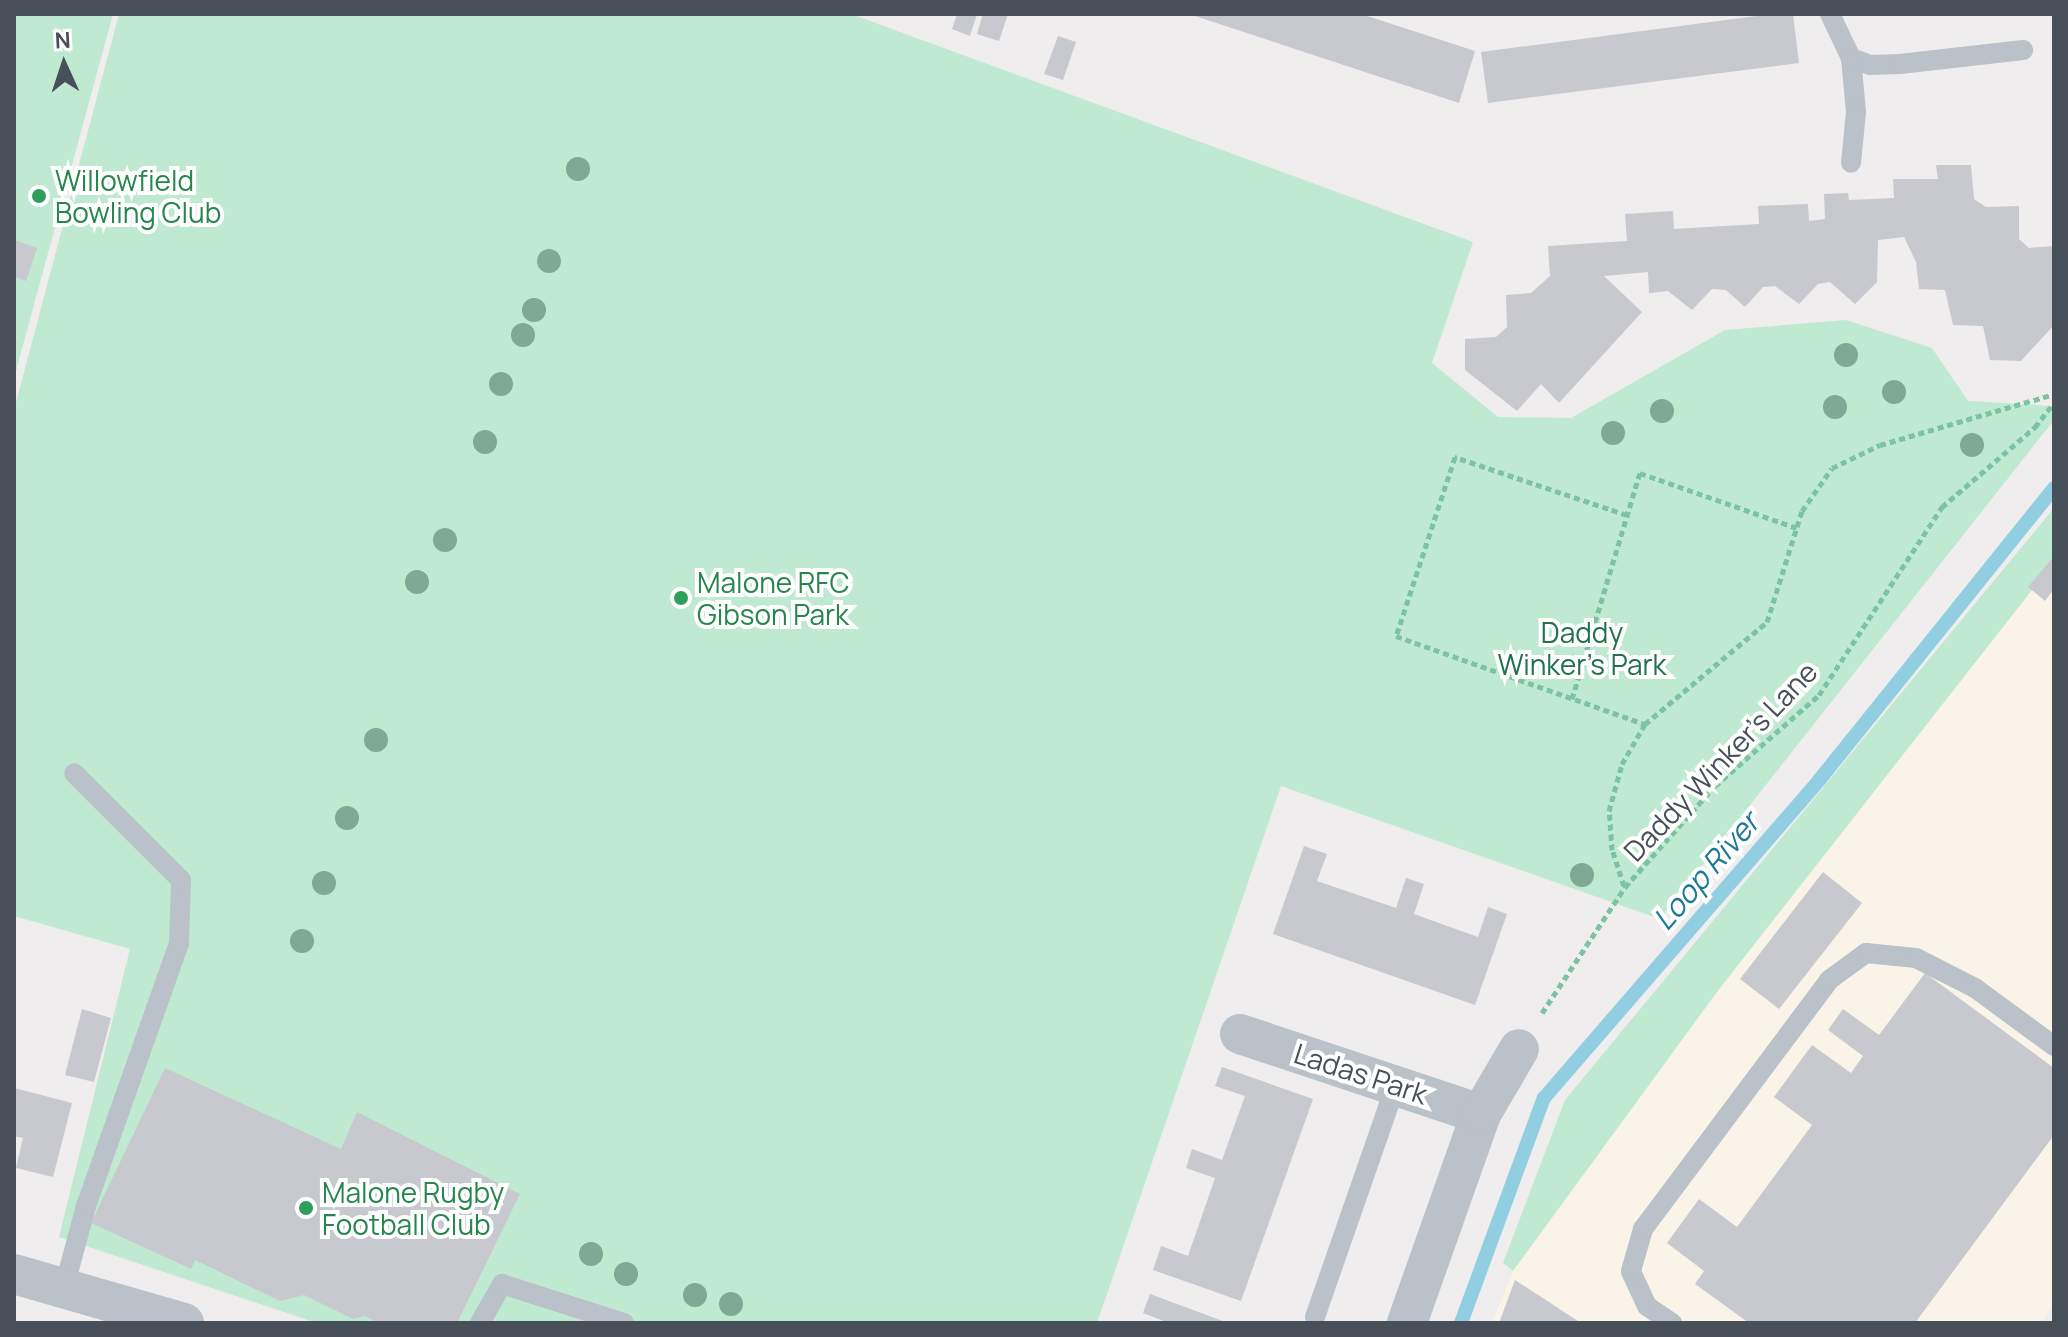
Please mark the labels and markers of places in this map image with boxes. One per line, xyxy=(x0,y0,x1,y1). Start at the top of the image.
place label: Willowfield Bowling Club xyxy=(55,163,221,229)
marker: Willowfield Bowling Club xyxy=(30,187,48,205)
place label: Malone RFC Gibson Park xyxy=(697,565,849,631)
marker: Malone RFC Gibson Park xyxy=(672,589,690,607)
place label: Malone Rugby Football Club xyxy=(322,1175,504,1241)
marker: Malone Rugby Football Club xyxy=(297,1199,315,1217)

